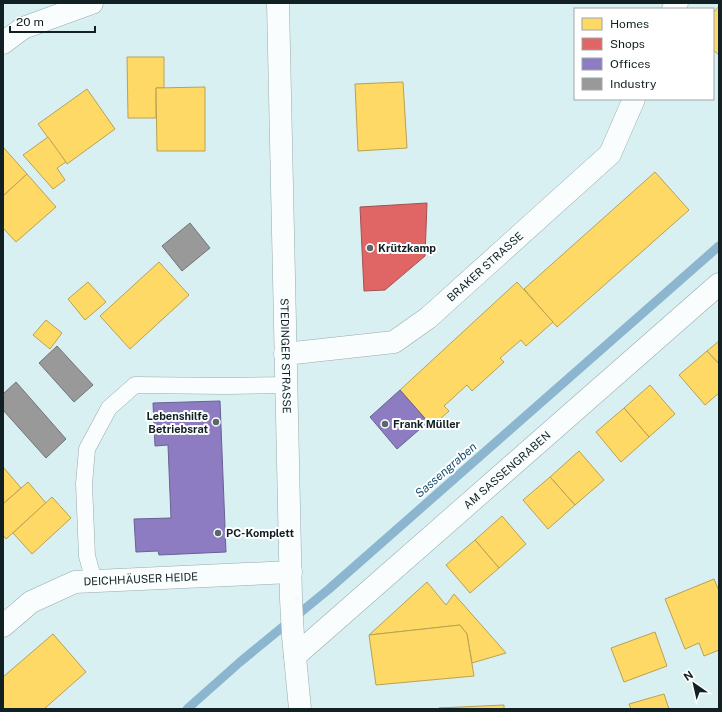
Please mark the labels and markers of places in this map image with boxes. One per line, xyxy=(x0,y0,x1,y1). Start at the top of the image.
place label: Krützkamp xyxy=(378,242,436,254)
marker: Krützkamp xyxy=(365,243,375,253)
place label: Lebenshilfe Betriebsrat xyxy=(147,410,208,435)
marker: Lebenshilfe Betriebsrat xyxy=(211,417,221,427)
place label: Frank Müller xyxy=(393,418,461,430)
marker: Frank Müller xyxy=(380,419,390,429)
place label: PC-Komplett xyxy=(226,527,294,539)
marker: PC-Komplett xyxy=(213,528,223,538)

